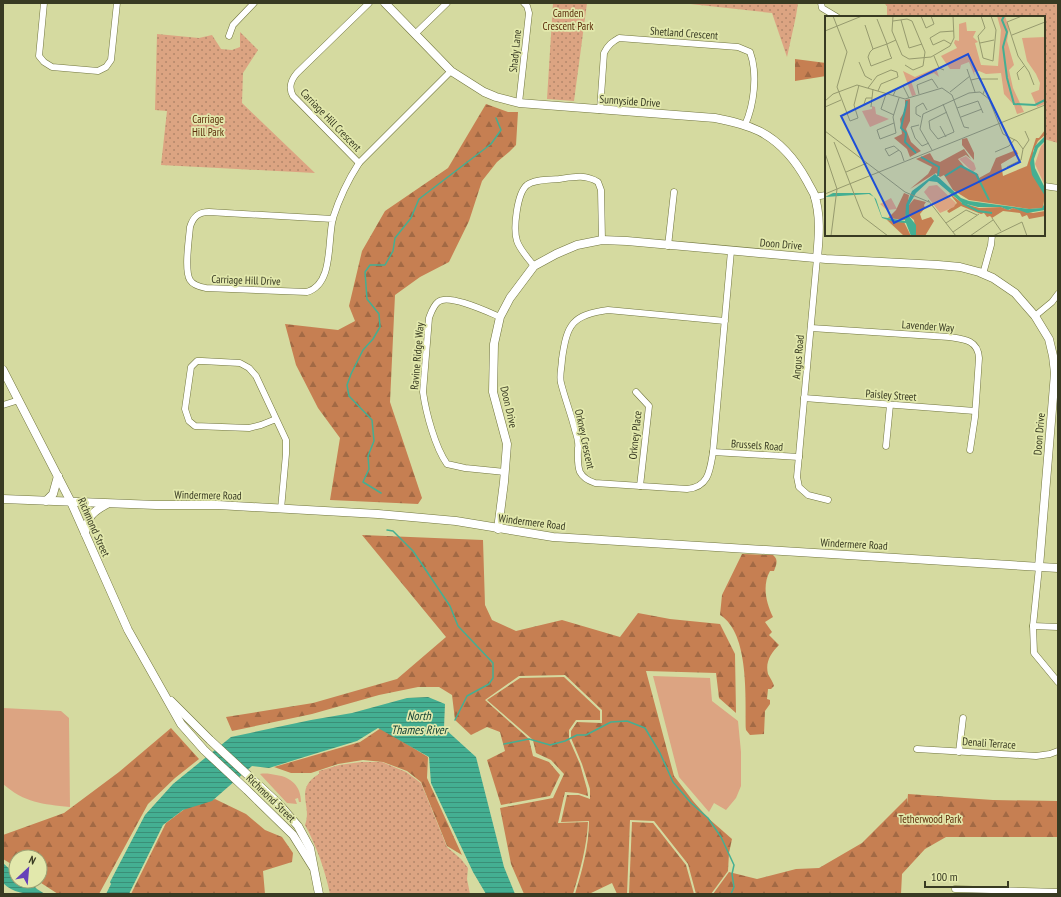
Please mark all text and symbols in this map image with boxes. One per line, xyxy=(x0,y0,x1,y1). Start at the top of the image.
park label: Camden Crescent Park xyxy=(543,6,594,33)
inset map xyxy=(825,16,1045,236)
street label: Shetland Crescent xyxy=(649,24,719,42)
street label: Shady Lane xyxy=(506,28,524,73)
street label: Carriage Hill Crescent xyxy=(298,86,364,154)
street label: Sunnyside Drive xyxy=(599,92,661,110)
park label: Carriage Hill Park xyxy=(192,112,225,139)
street label: Doon Drive xyxy=(759,235,803,253)
street label: Carriage Hill Drive xyxy=(211,272,281,288)
street label: Lavender Way xyxy=(901,317,956,335)
street label: Ravine Ridge Way xyxy=(407,321,427,390)
street label: Angus Road xyxy=(789,334,807,380)
street label: Doon Drive xyxy=(497,385,521,430)
street label: Paisley Street xyxy=(865,386,917,404)
street label: Orkney Crescent xyxy=(572,408,598,470)
street label: Orkney Place xyxy=(625,410,645,460)
street label: Doon Drive xyxy=(1030,412,1048,456)
street label: Brussels Road xyxy=(730,436,784,454)
street label: Windermere Road xyxy=(174,487,242,503)
street label: Richmond Street xyxy=(75,495,113,559)
street label: Windermere Road xyxy=(498,511,566,533)
street label: Windermere Road xyxy=(820,535,888,553)
water label: North Thames River xyxy=(391,708,449,737)
street label: Denali Terrace xyxy=(962,734,1017,752)
street label: Richmond Street xyxy=(243,771,299,825)
park label: Tetherwood Park xyxy=(898,812,962,826)
north arrow xyxy=(8,849,48,889)
text: N xyxy=(27,852,38,868)
scale bar xyxy=(925,863,1008,889)
text: 100 m xyxy=(931,869,958,884)

